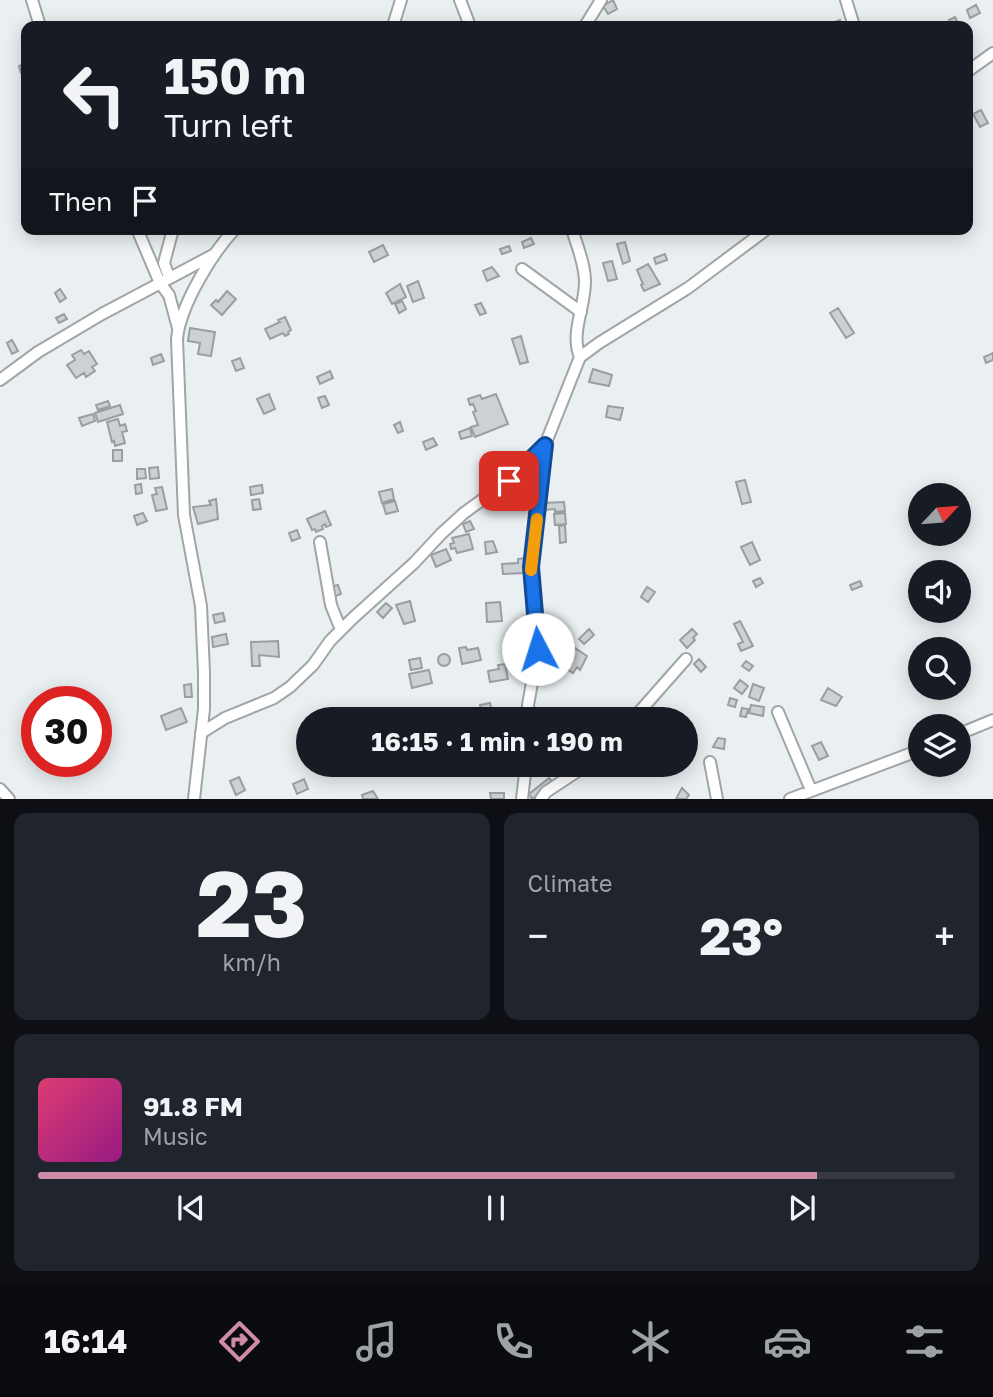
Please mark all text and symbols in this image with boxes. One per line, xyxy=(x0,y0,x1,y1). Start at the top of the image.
text: 150 m xyxy=(164,46,306,105)
icon: left xyxy=(49,49,140,140)
text: Turn left xyxy=(164,106,293,144)
icon: arrive xyxy=(126,182,164,220)
text: Then xyxy=(49,186,112,217)
pin xyxy=(479,451,539,511)
icon: arrive xyxy=(490,462,528,500)
north arrow xyxy=(908,483,971,546)
map controls xyxy=(908,483,971,777)
button: sound xyxy=(908,560,971,623)
position arrow xyxy=(501,612,575,686)
button: search xyxy=(908,637,971,700)
speed limit sign: 30 xyxy=(21,686,112,777)
button: layers xyxy=(908,714,971,777)
text: 16:15 · 1 min · 190 m xyxy=(371,726,623,757)
text: 23 xyxy=(196,848,307,957)
text: Climate xyxy=(528,869,612,897)
text: 23° xyxy=(699,904,783,966)
text: − xyxy=(528,913,548,958)
text: + xyxy=(934,913,955,958)
text: km/h xyxy=(222,948,281,976)
text: 91.8 FM xyxy=(143,1091,243,1122)
text: Music xyxy=(143,1122,208,1150)
icon: previous xyxy=(172,1189,210,1227)
icon: pause xyxy=(477,1189,515,1227)
icon: next xyxy=(783,1189,821,1227)
icon: directions xyxy=(215,1317,264,1366)
icon: music xyxy=(352,1317,401,1366)
icon: phone xyxy=(489,1317,538,1366)
icon: climate xyxy=(626,1317,675,1366)
icon: car xyxy=(763,1317,812,1366)
icon: filters xyxy=(900,1317,949,1366)
text: 16:14 xyxy=(44,1322,127,1360)

